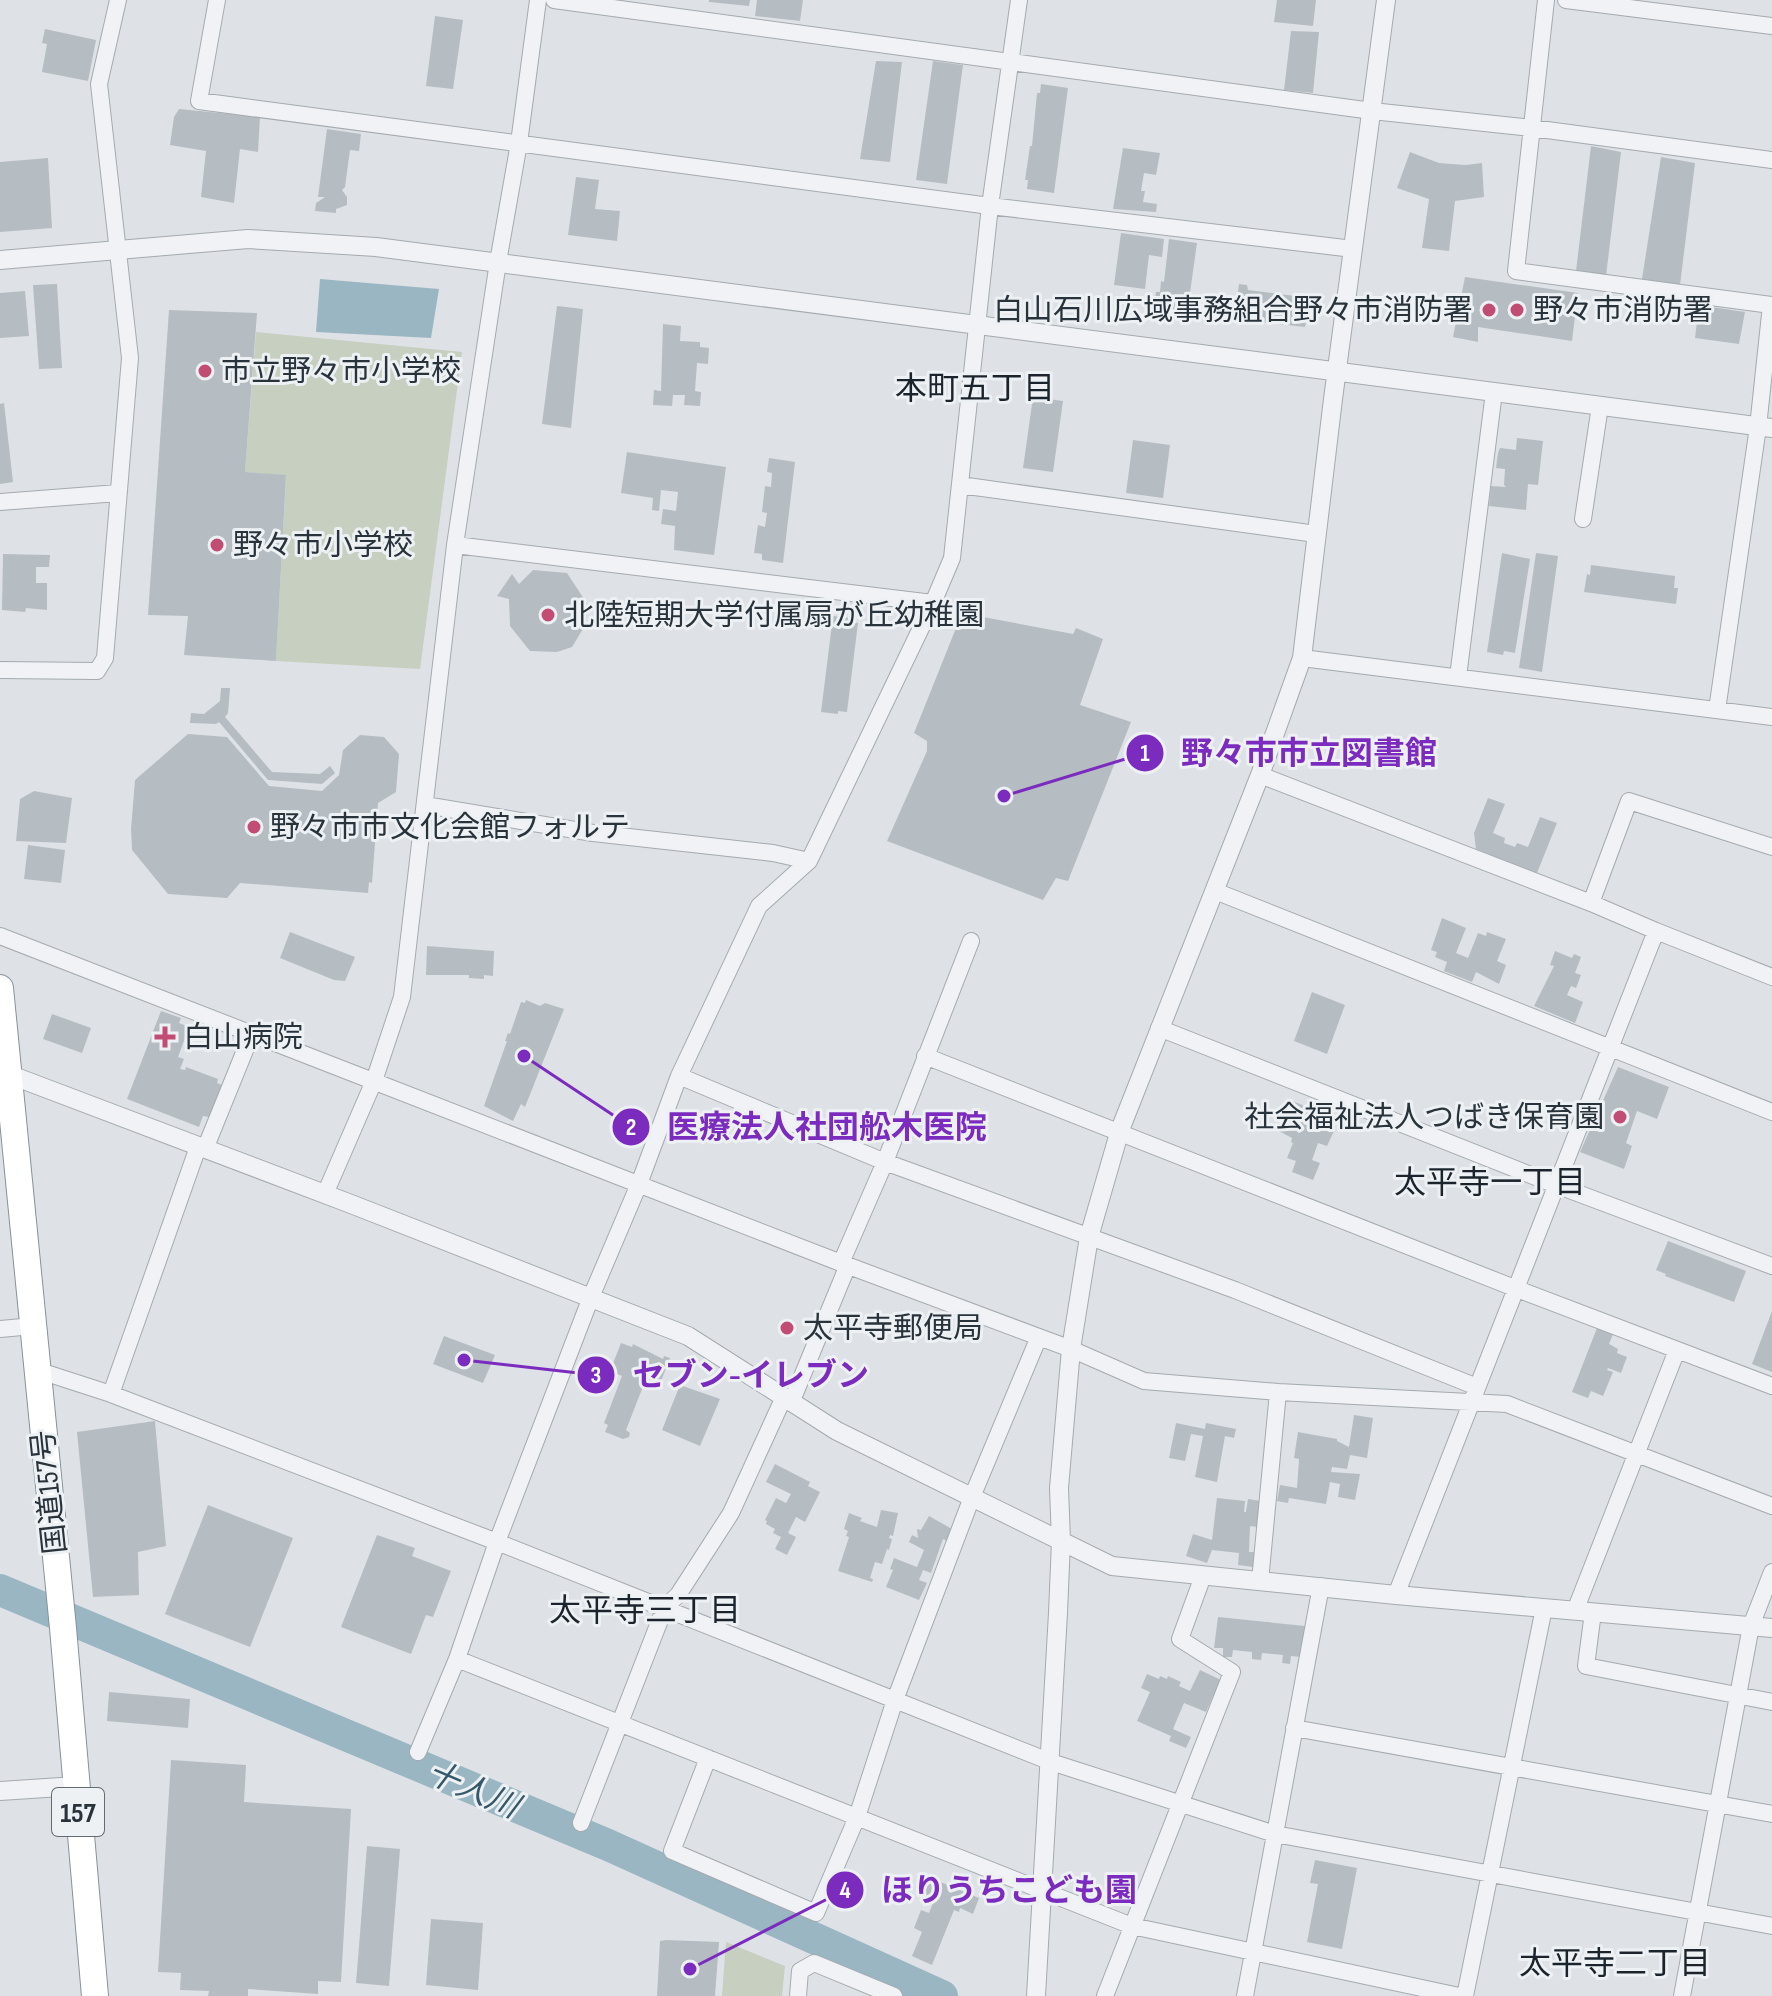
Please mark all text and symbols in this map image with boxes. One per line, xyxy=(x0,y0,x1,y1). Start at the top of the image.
place label: 白山石川広域事務組合野々市消防署 xyxy=(993,293,1473,329)
place label: 野々市消防署 xyxy=(1533,293,1713,329)
marker: 白山石川広域事務組合野々市消防署 xyxy=(1480,301,1498,319)
marker: 野々市消防署 xyxy=(1508,301,1526,319)
place label: 市立野々市小学校 xyxy=(221,354,461,390)
marker: 市立野々市小学校 xyxy=(196,362,214,380)
district label: 本町五丁目 xyxy=(895,370,1055,409)
place label: 野々市小学校 xyxy=(233,528,413,564)
marker: 野々市小学校 xyxy=(208,536,226,554)
place label: 北陸短期大学付属扇が丘幼稚園 xyxy=(564,598,984,634)
marker: 北陸短期大学付属扇が丘幼稚園 xyxy=(539,606,557,624)
callout: 野々市市立図書館 xyxy=(1125,725,1453,781)
text: 野々市市立図書館 xyxy=(1181,735,1437,774)
text: 1 xyxy=(1140,739,1150,768)
place label: 野々市市文化会館フォルテ xyxy=(270,810,630,846)
marker: 野々市市文化会館フォルテ xyxy=(245,818,263,836)
place label: 白山病院 xyxy=(183,1020,303,1056)
marker: 白山病院 xyxy=(154,1026,176,1048)
callout: 医療法人社団舩木医院 xyxy=(611,1099,1003,1155)
place label: 社会福祉法人つばき保育園 xyxy=(1244,1100,1604,1136)
marker: 社会福祉法人つばき保育園 xyxy=(1611,1108,1629,1126)
text: 医療法人社団舩木医院 xyxy=(667,1109,987,1148)
text: 2 xyxy=(626,1113,636,1142)
district label: 太平寺一丁目 xyxy=(1394,1164,1586,1203)
place label: 太平寺郵便局 xyxy=(803,1311,983,1347)
marker: 太平寺郵便局 xyxy=(778,1319,796,1337)
callout: セブン-イレブン xyxy=(576,1347,885,1403)
text: セブン-イレブン xyxy=(633,1357,869,1396)
text: 3 xyxy=(591,1361,601,1390)
street label: 国道157号 xyxy=(26,1428,74,1556)
district label: 太平寺三丁目 xyxy=(549,1592,741,1631)
water label: 十人川 xyxy=(421,1754,527,1828)
road number: 157 xyxy=(52,1788,104,1836)
callout: ほりうちこども園 xyxy=(825,1862,1153,1918)
text: ほりうちこども園 xyxy=(881,1872,1137,1911)
text: 4 xyxy=(839,1876,851,1905)
district label: 太平寺二丁目 xyxy=(1519,1945,1711,1984)

